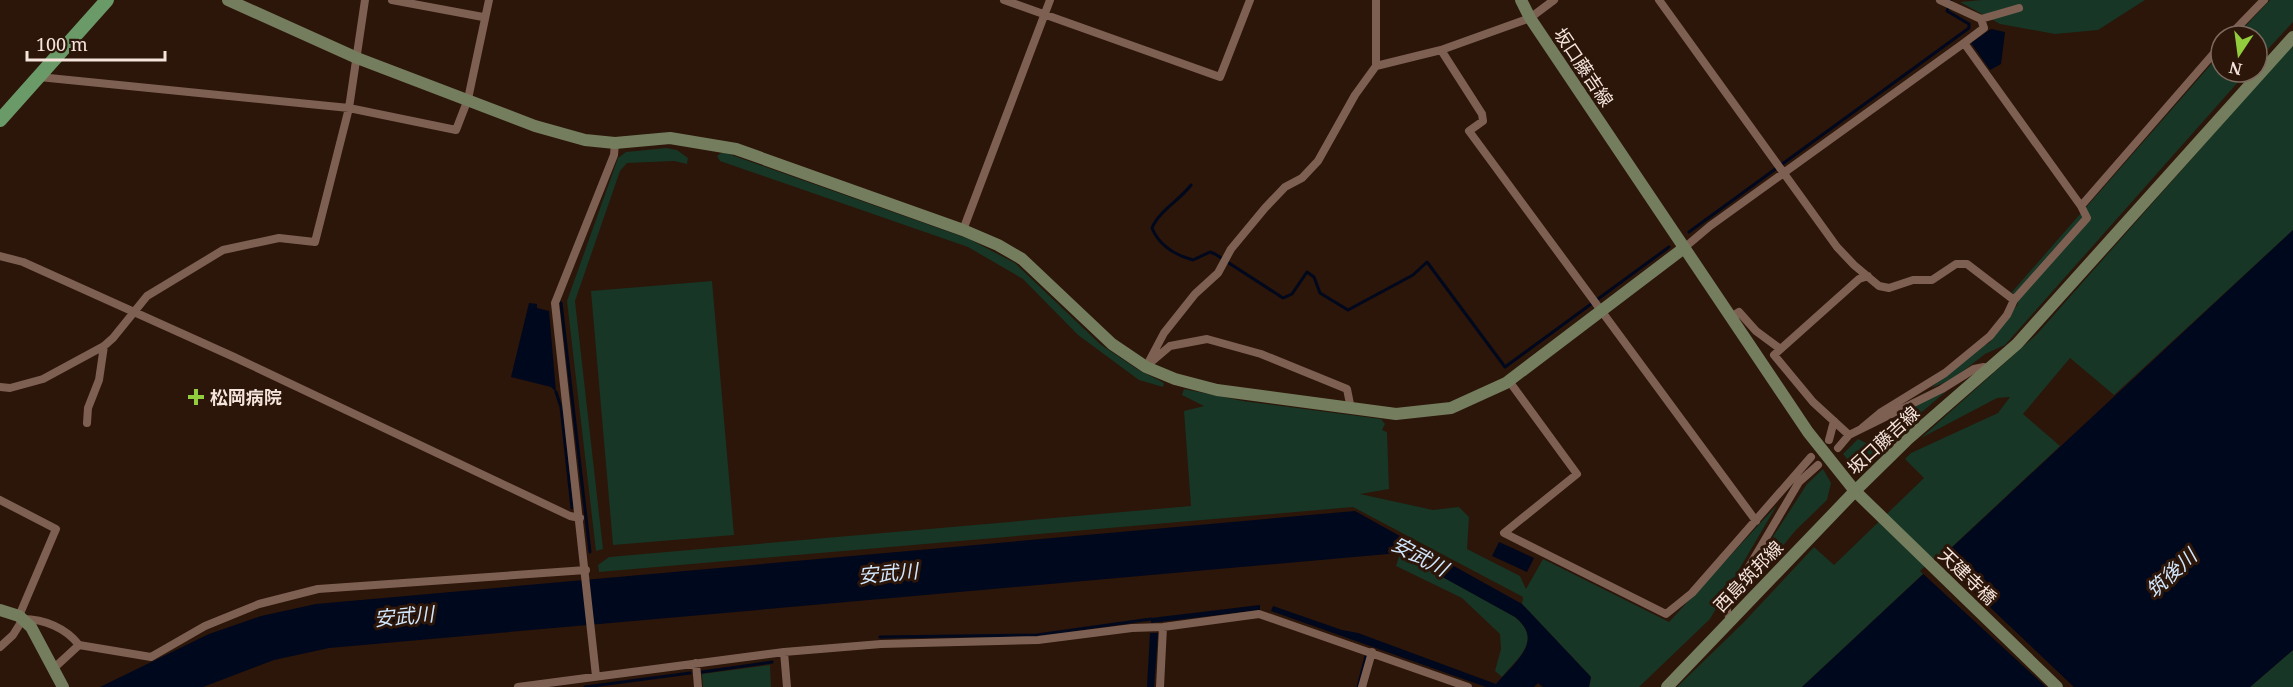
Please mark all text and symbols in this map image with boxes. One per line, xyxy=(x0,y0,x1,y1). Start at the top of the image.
street label: 坂口藤吉線 xyxy=(1549,23,1619,111)
scale bar xyxy=(27,24,165,62)
north arrow xyxy=(2209,24,2269,84)
text: 100 m xyxy=(36,32,88,56)
text: N xyxy=(2227,56,2244,81)
place label: 松岡病院 xyxy=(210,385,282,409)
marker: 松岡病院 xyxy=(187,388,205,406)
street label: 坂口藤吉線 xyxy=(1842,401,1924,479)
water label: 安武川 xyxy=(1387,530,1455,583)
street label: 西島筑邦線 xyxy=(1708,535,1788,617)
water label: 筑後川 xyxy=(2140,541,2204,603)
street label: 天建寺橋 xyxy=(1934,542,2002,610)
water label: 安武川 xyxy=(857,557,921,589)
water label: 安武川 xyxy=(373,600,437,632)

